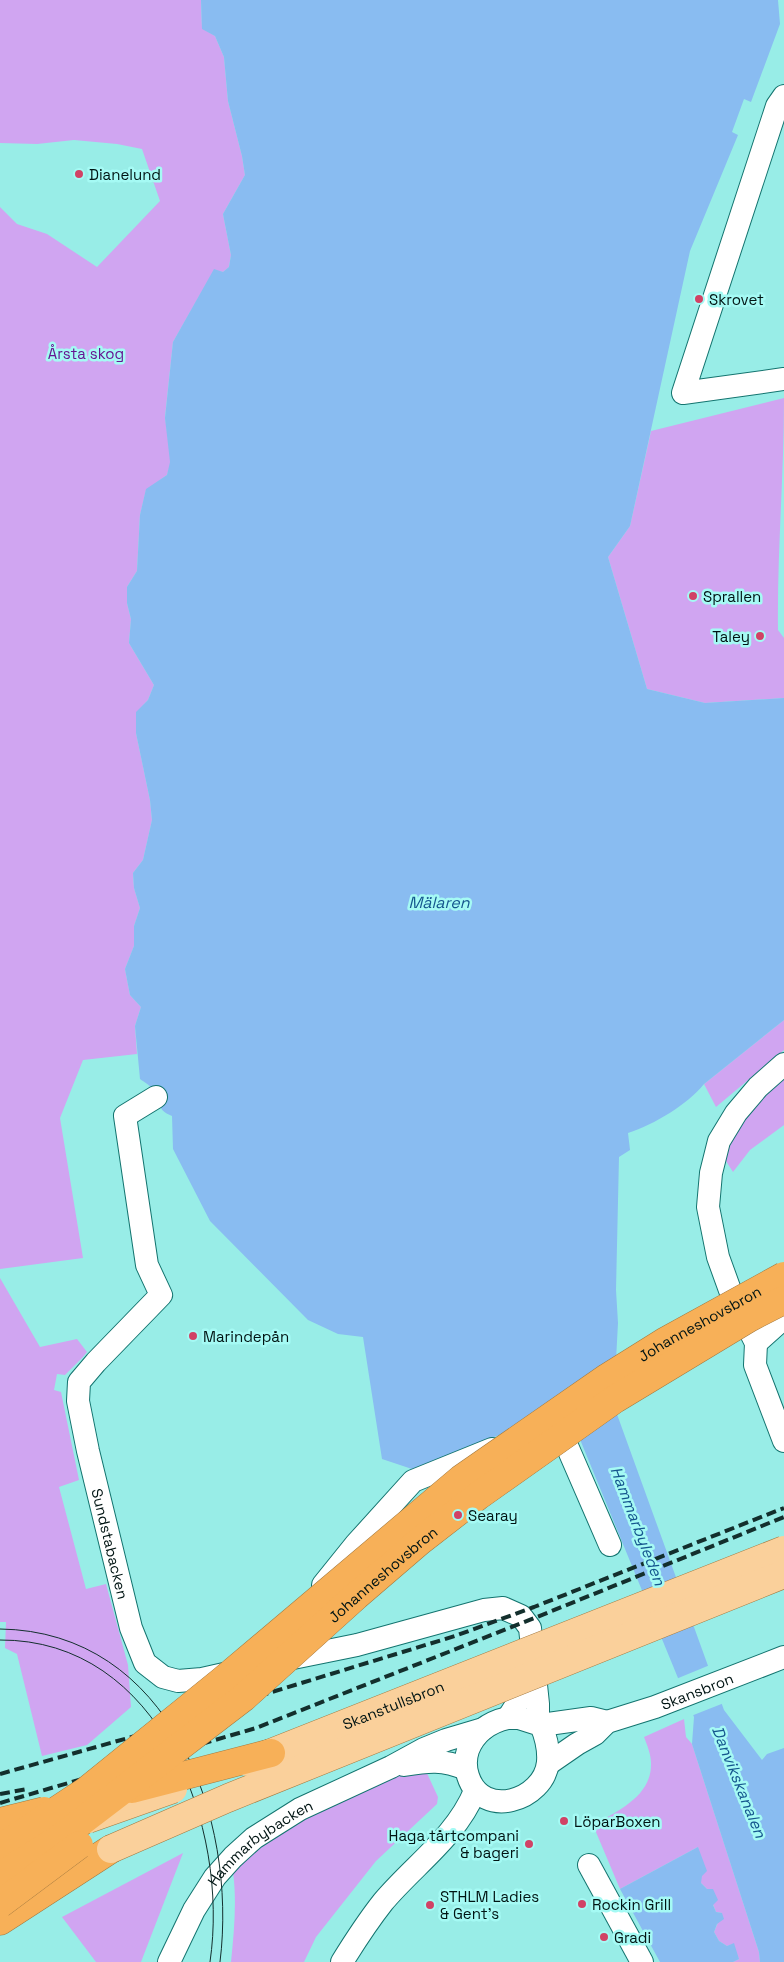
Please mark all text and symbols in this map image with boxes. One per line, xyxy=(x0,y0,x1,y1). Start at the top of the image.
place label: Dianelund xyxy=(89,165,161,184)
marker: Dianelund xyxy=(73,168,85,180)
place label: Skrovet xyxy=(709,290,764,309)
marker: Skrovet xyxy=(693,293,705,305)
park label: Årsta skog xyxy=(48,344,124,363)
place label: Sprallen xyxy=(703,587,761,606)
marker: Sprallen xyxy=(687,590,699,602)
place label: Taley xyxy=(712,627,750,646)
marker: Taley xyxy=(754,630,766,642)
water label: Mälaren xyxy=(408,892,471,913)
street label: Johanneshovsbron xyxy=(634,1281,764,1366)
place label: Marindepån xyxy=(203,1327,289,1346)
marker: Marindepån xyxy=(187,1330,199,1342)
water label: Hammarbyleden xyxy=(606,1464,671,1589)
street label: Sundstabacken xyxy=(88,1486,133,1601)
place label: Searay xyxy=(468,1506,518,1525)
marker: Searay xyxy=(452,1509,464,1521)
street label: Johanneshovsbron xyxy=(324,1522,441,1626)
street label: Skansbron xyxy=(658,1668,736,1713)
street label: Skanstullsbron xyxy=(340,1676,447,1733)
water label: Danvikskanalen xyxy=(707,1723,771,1842)
street label: Hammarbybacken xyxy=(203,1795,316,1889)
place label: LöparBoxen xyxy=(574,1812,661,1831)
marker: LöparBoxen xyxy=(558,1815,570,1827)
place label: Haga tårtcompani & bageri xyxy=(389,1826,519,1862)
marker: Haga tårtcompani & bageri xyxy=(523,1838,535,1850)
place label: STHLM Ladies & Gent’s xyxy=(440,1887,539,1923)
place label: Rockin Grill xyxy=(592,1895,671,1914)
marker: Rockin Grill xyxy=(576,1898,588,1910)
marker: STHLM Ladies & Gent’s xyxy=(424,1899,436,1911)
place label: Gradi xyxy=(614,1928,651,1947)
marker: Gradi xyxy=(598,1931,610,1943)

